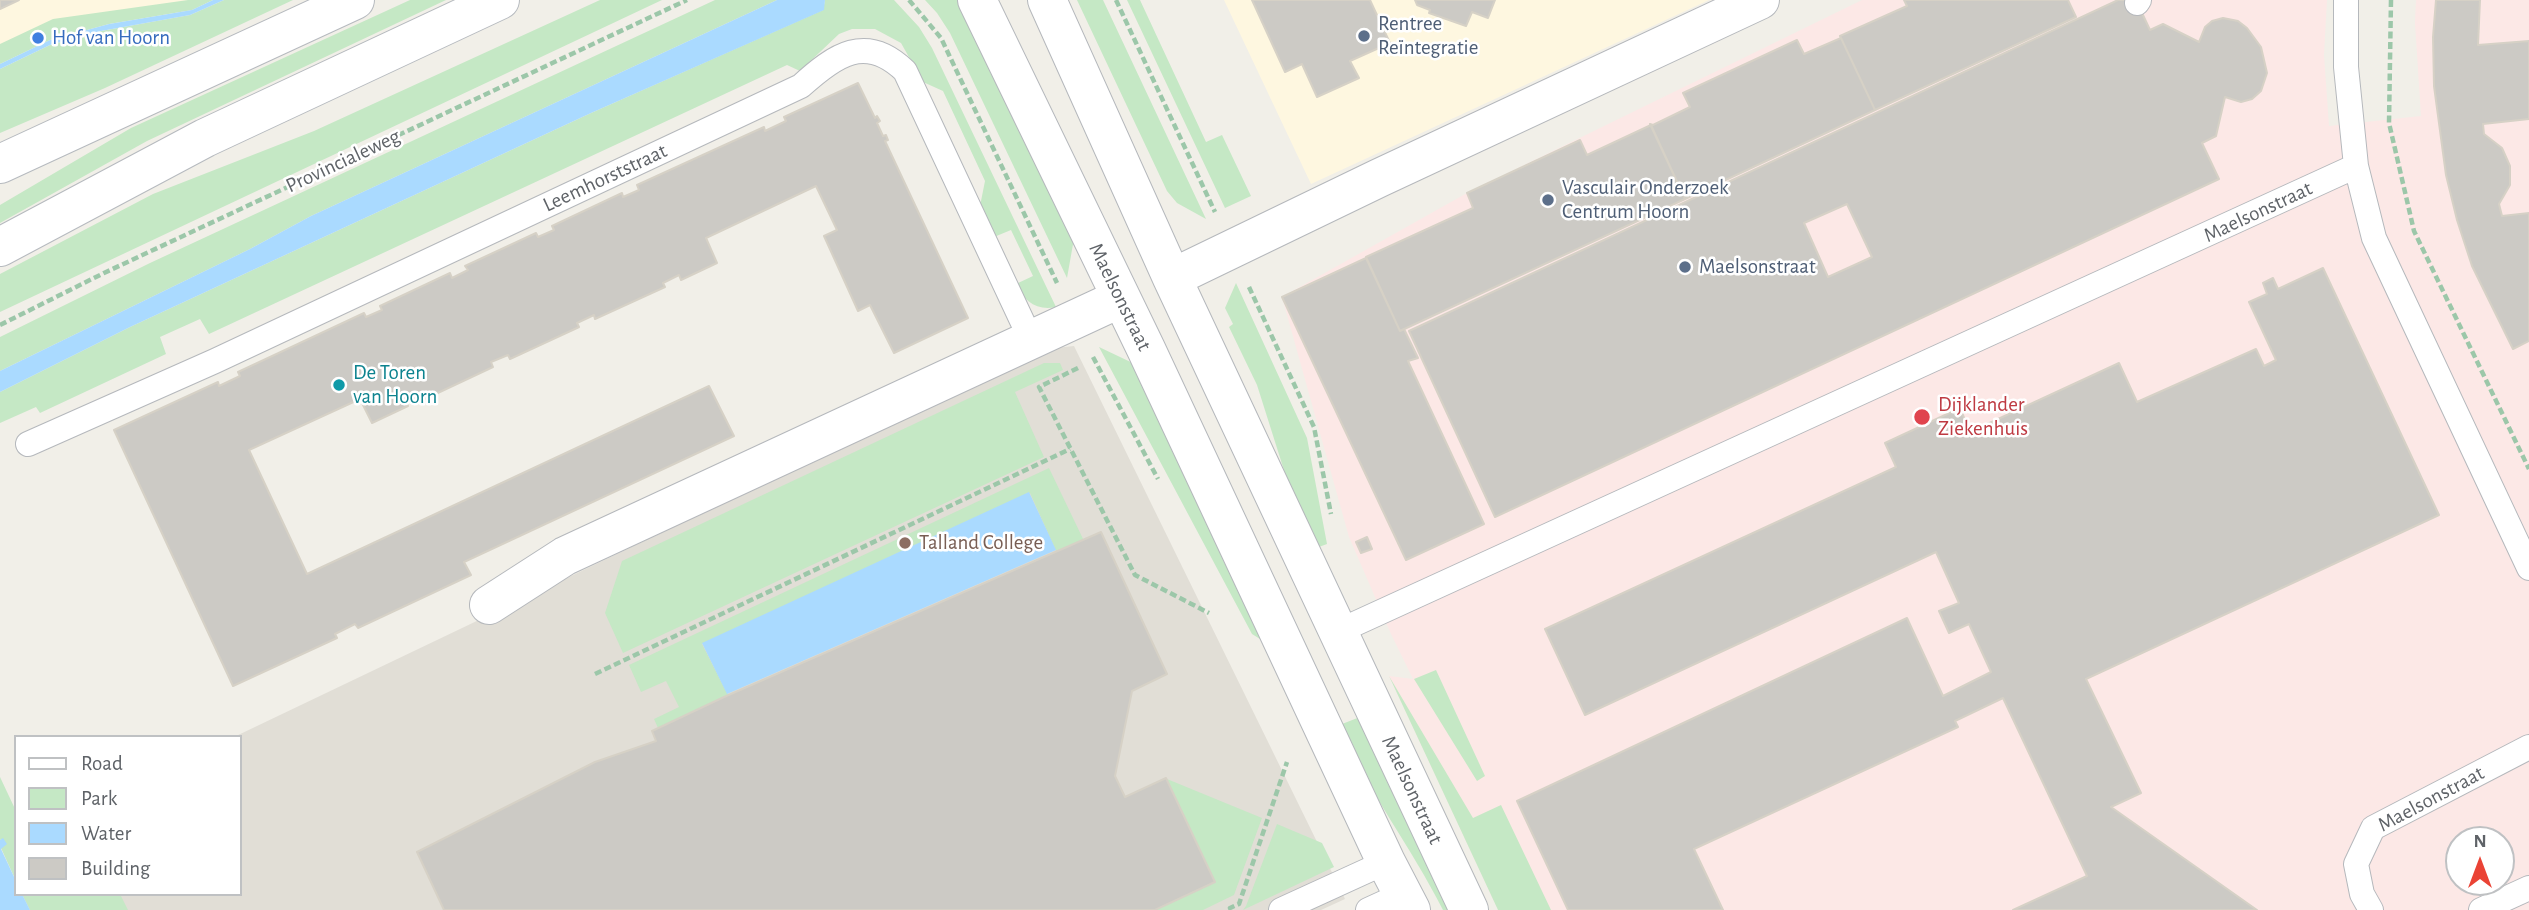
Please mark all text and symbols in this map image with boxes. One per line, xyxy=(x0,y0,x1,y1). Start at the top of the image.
place label: Rentree Reïntegratie xyxy=(1378,11,1478,61)
place label: Hof van Hoorn xyxy=(52,25,170,51)
marker: Rentree Reïntegratie xyxy=(1356,28,1372,44)
marker: Hof van Hoorn xyxy=(30,30,46,46)
street label: Provincialeweg xyxy=(282,123,404,199)
street label: Leemhorststraat xyxy=(539,138,671,218)
place label: Vasculair Onderzoek Centrum Hoorn xyxy=(1562,175,1729,225)
street label: Maelsonstraat xyxy=(2200,176,2316,248)
marker: Vasculair Onderzoek Centrum Hoorn xyxy=(1540,192,1556,208)
street label: Maelsonstraat xyxy=(1083,239,1157,355)
place label: Maelsonstraat xyxy=(1699,254,1816,280)
marker: Maelsonstraat xyxy=(1677,259,1693,275)
place label: De Toren van Hoorn xyxy=(353,360,437,410)
marker: De Toren van Hoorn xyxy=(331,377,347,393)
place label: Dijklander Ziekenhuis xyxy=(1938,392,2028,442)
marker: Dijklander Ziekenhuis xyxy=(1912,407,1932,427)
place label: Talland College xyxy=(919,530,1043,556)
marker: Talland College xyxy=(897,535,913,551)
street label: Maelsonstraat xyxy=(1376,732,1448,848)
legend xyxy=(14,735,242,896)
text: Road xyxy=(81,753,123,774)
street label: Maelsonstraat xyxy=(2374,760,2488,838)
text: Park xyxy=(81,788,117,809)
text: Water xyxy=(81,823,131,844)
north arrow xyxy=(2445,826,2515,896)
text: N xyxy=(2473,832,2487,851)
text: Building xyxy=(81,858,150,879)

